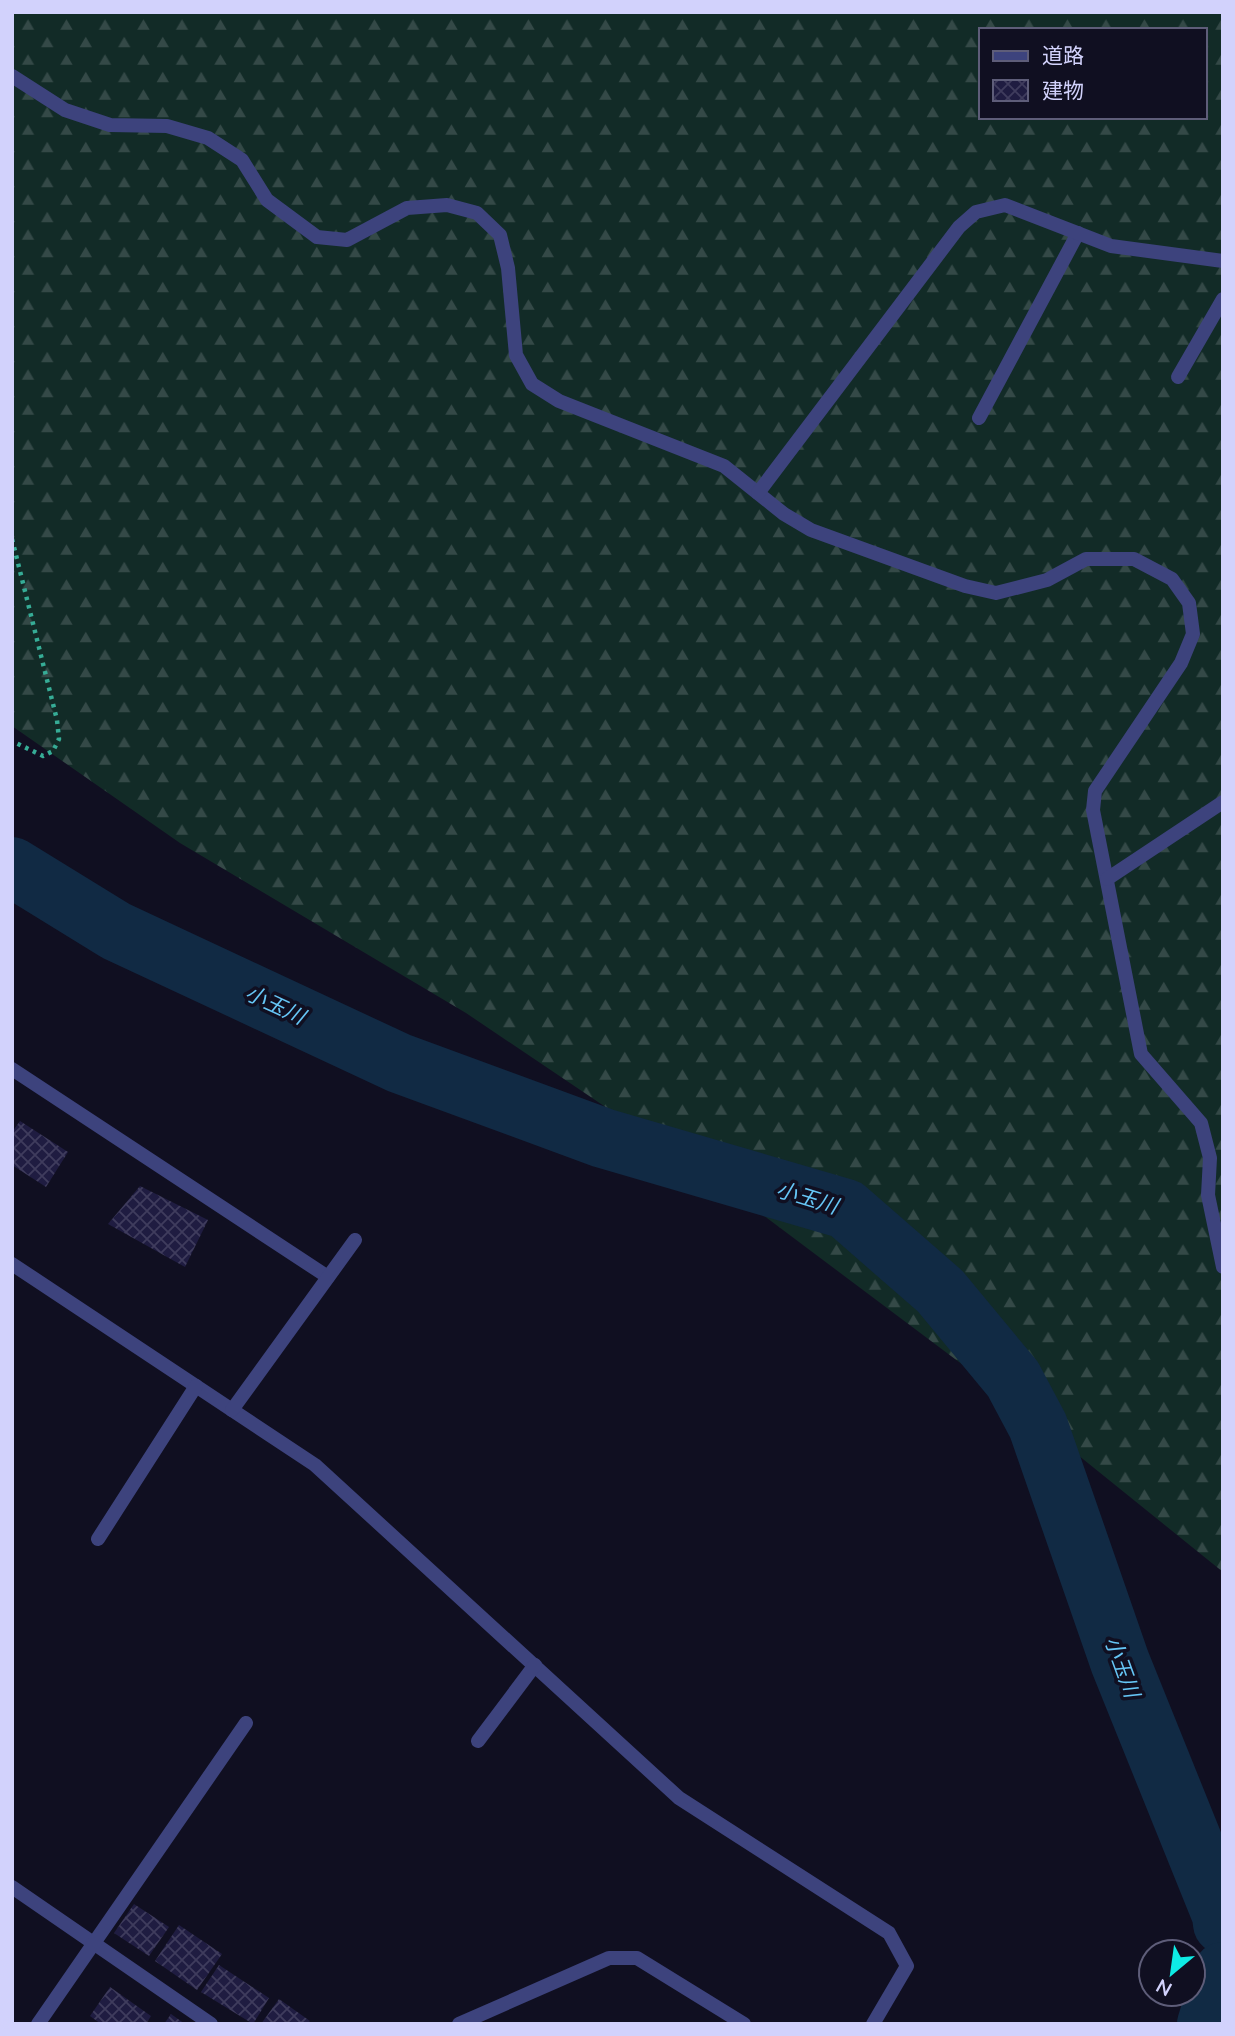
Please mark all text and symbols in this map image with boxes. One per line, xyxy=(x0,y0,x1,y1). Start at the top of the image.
legend xyxy=(979,28,1207,119)
text: 道路 xyxy=(1042,42,1084,68)
text: 建物 xyxy=(1042,77,1084,103)
water label: 小玉川 xyxy=(241,979,311,1030)
water label: 小玉川 xyxy=(773,1175,843,1219)
water label: 小玉川 xyxy=(1100,1633,1147,1703)
north arrow xyxy=(1137,1938,1207,2008)
text: N xyxy=(1152,1974,1176,2002)

